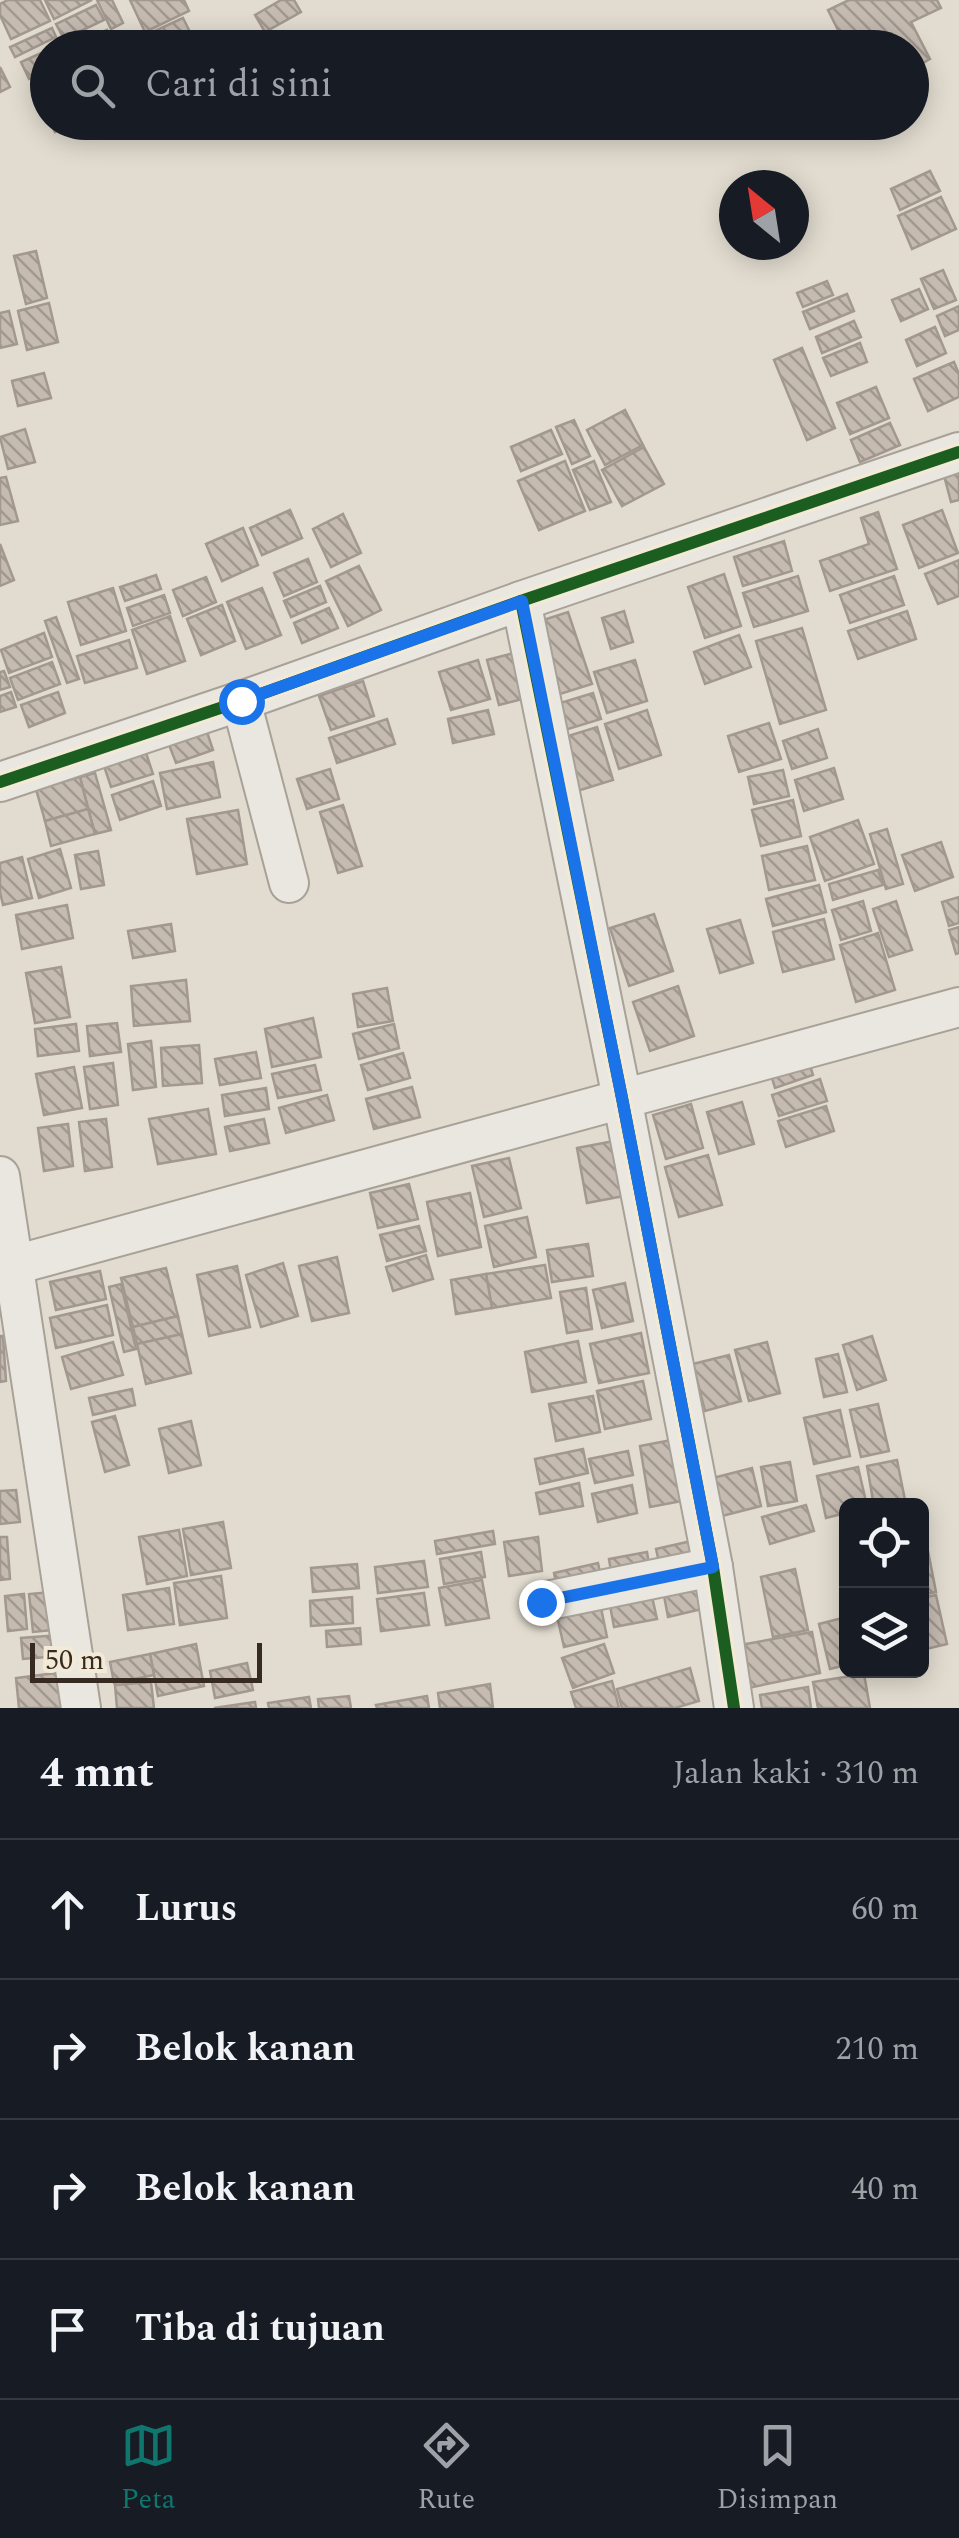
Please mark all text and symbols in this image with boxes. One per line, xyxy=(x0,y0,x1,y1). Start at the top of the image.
search box xyxy=(30,30,929,140)
text: Cari di sini xyxy=(145,56,332,114)
icon: search xyxy=(65,58,120,113)
north arrow xyxy=(719,170,809,260)
route start xyxy=(219,679,265,725)
map controls xyxy=(839,1498,929,1678)
button: locate xyxy=(839,1498,929,1588)
route end xyxy=(519,1580,565,1626)
button: layers xyxy=(839,1588,929,1678)
scale bar xyxy=(30,1638,262,1682)
text: 50 m xyxy=(45,1639,104,1682)
text: 4 mnt xyxy=(40,1742,154,1805)
text: Jalan kaki · 310 m xyxy=(673,1749,919,1798)
text: Lurus xyxy=(135,1880,237,1938)
icon: ahead xyxy=(40,1882,95,1937)
text: 60 m xyxy=(851,1885,919,1934)
text: Belok kanan xyxy=(135,2020,356,2078)
icon: right xyxy=(40,2022,95,2077)
text: 210 m xyxy=(835,2025,919,2074)
text: Belok kanan xyxy=(135,2160,356,2218)
icon: right xyxy=(40,2162,95,2217)
text: 40 m xyxy=(851,2165,919,2214)
text: Tiba di tujuan xyxy=(135,2300,385,2358)
icon: arrive xyxy=(40,2302,95,2357)
tab: Peta xyxy=(121,2418,176,2521)
tab: Rute xyxy=(417,2418,475,2521)
tab: Disimpan xyxy=(717,2418,838,2521)

